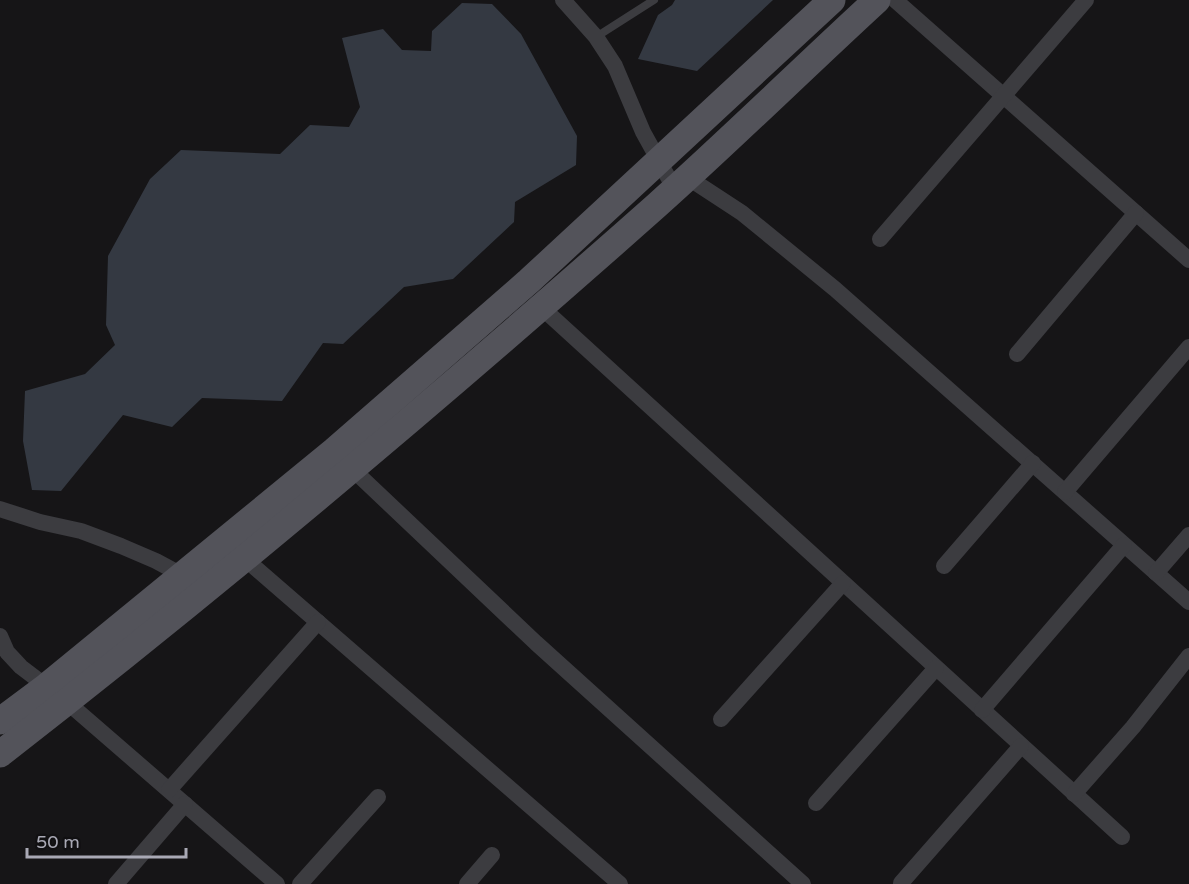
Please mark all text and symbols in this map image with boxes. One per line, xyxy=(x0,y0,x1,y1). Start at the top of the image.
scale bar xyxy=(27,821,186,859)
text: 50 m xyxy=(36,831,80,853)

